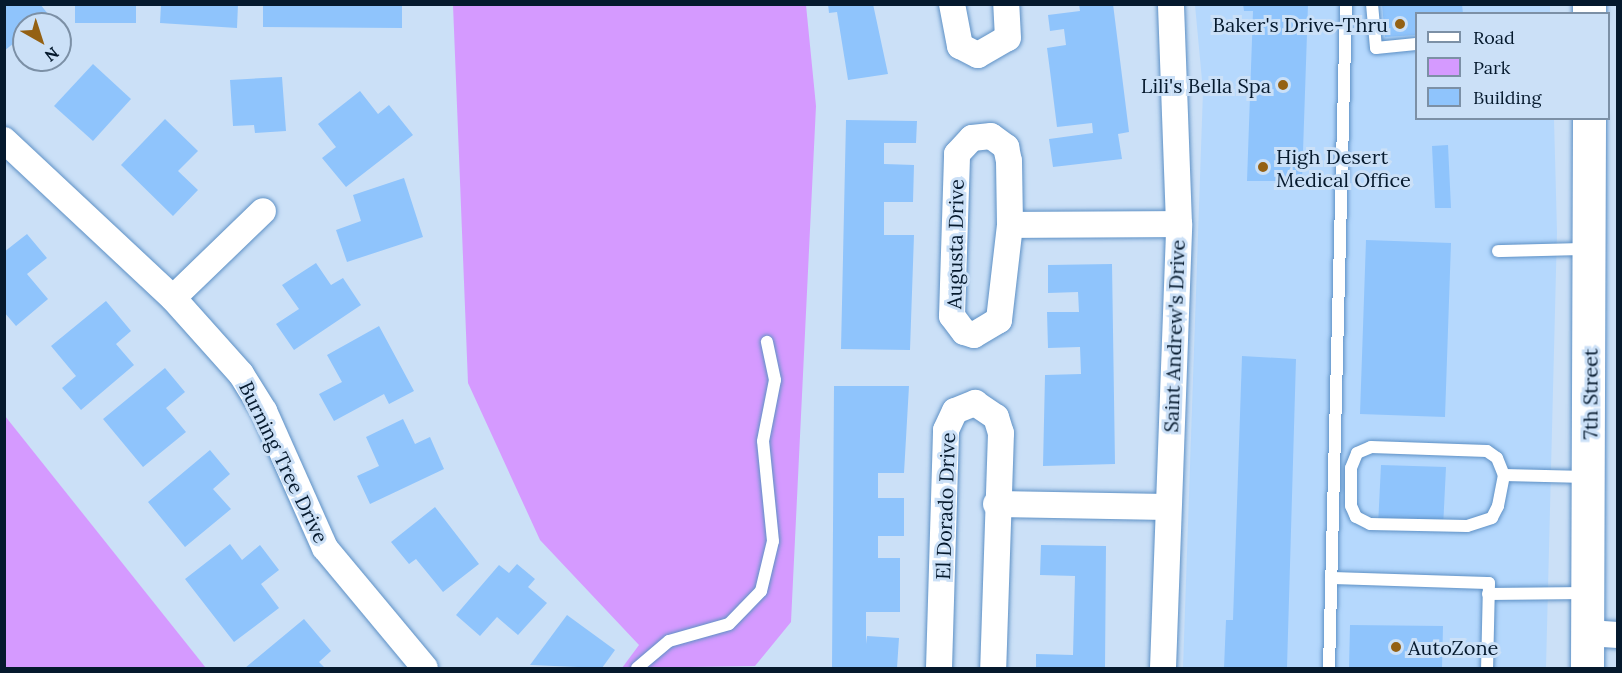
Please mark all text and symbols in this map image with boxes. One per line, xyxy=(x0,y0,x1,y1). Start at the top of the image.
north arrow xyxy=(12,12,72,72)
place label: Baker's Drive-Thru xyxy=(1213,12,1388,36)
legend xyxy=(1415,12,1610,120)
marker: Baker's Drive-Thru xyxy=(1393,17,1407,31)
text: Road xyxy=(1473,26,1515,49)
text: N xyxy=(41,43,63,66)
text: Park xyxy=(1473,56,1510,79)
place label: Lili's Bella Spa xyxy=(1141,73,1271,97)
marker: Lili's Bella Spa xyxy=(1276,78,1290,92)
text: Building xyxy=(1473,86,1541,109)
place label: High Desert Medical Office xyxy=(1276,144,1411,191)
marker: High Desert Medical Office xyxy=(1254,158,1272,176)
street label: Augusta Drive xyxy=(942,179,968,309)
street label: Saint Andrew's Drive xyxy=(1159,239,1189,433)
street label: 7th Street xyxy=(1578,349,1602,439)
street label: Burning Tree Drive xyxy=(234,377,334,547)
street label: El Dorado Drive xyxy=(930,432,960,580)
place label: AutoZone xyxy=(1408,635,1498,659)
marker: AutoZone xyxy=(1389,640,1403,654)

